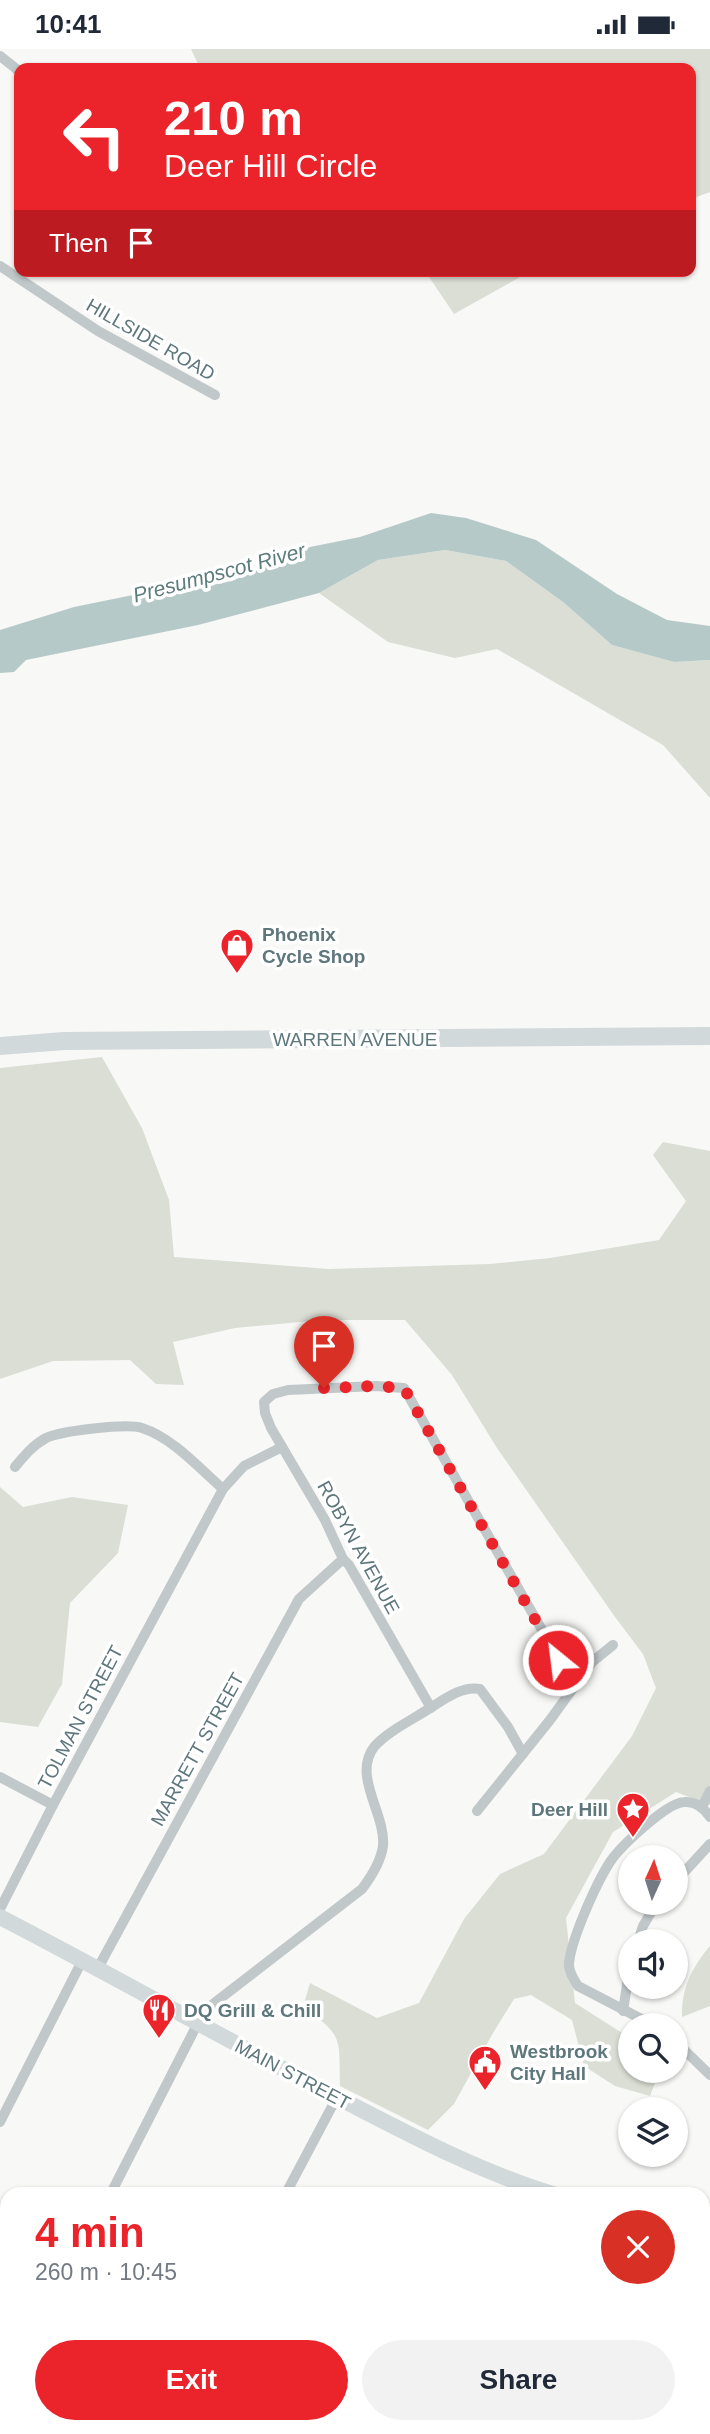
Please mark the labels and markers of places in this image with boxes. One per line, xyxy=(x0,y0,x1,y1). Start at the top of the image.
place label: Phoenix Cycle Shop xyxy=(262,924,365,967)
shop icon: Phoenix Cycle Shop xyxy=(218,926,256,975)
pin xyxy=(294,1316,354,1388)
place icon: Deer Hill xyxy=(614,1790,652,1839)
place label: Deer Hill xyxy=(531,1799,608,1820)
restaurant icon: DQ Grill & Chill xyxy=(140,1991,178,2040)
place label: DQ Grill & Chill xyxy=(184,2000,321,2021)
place label: Westbrook City Hall xyxy=(510,2041,608,2084)
public building icon: Westbrook City Hall xyxy=(466,2043,504,2092)

